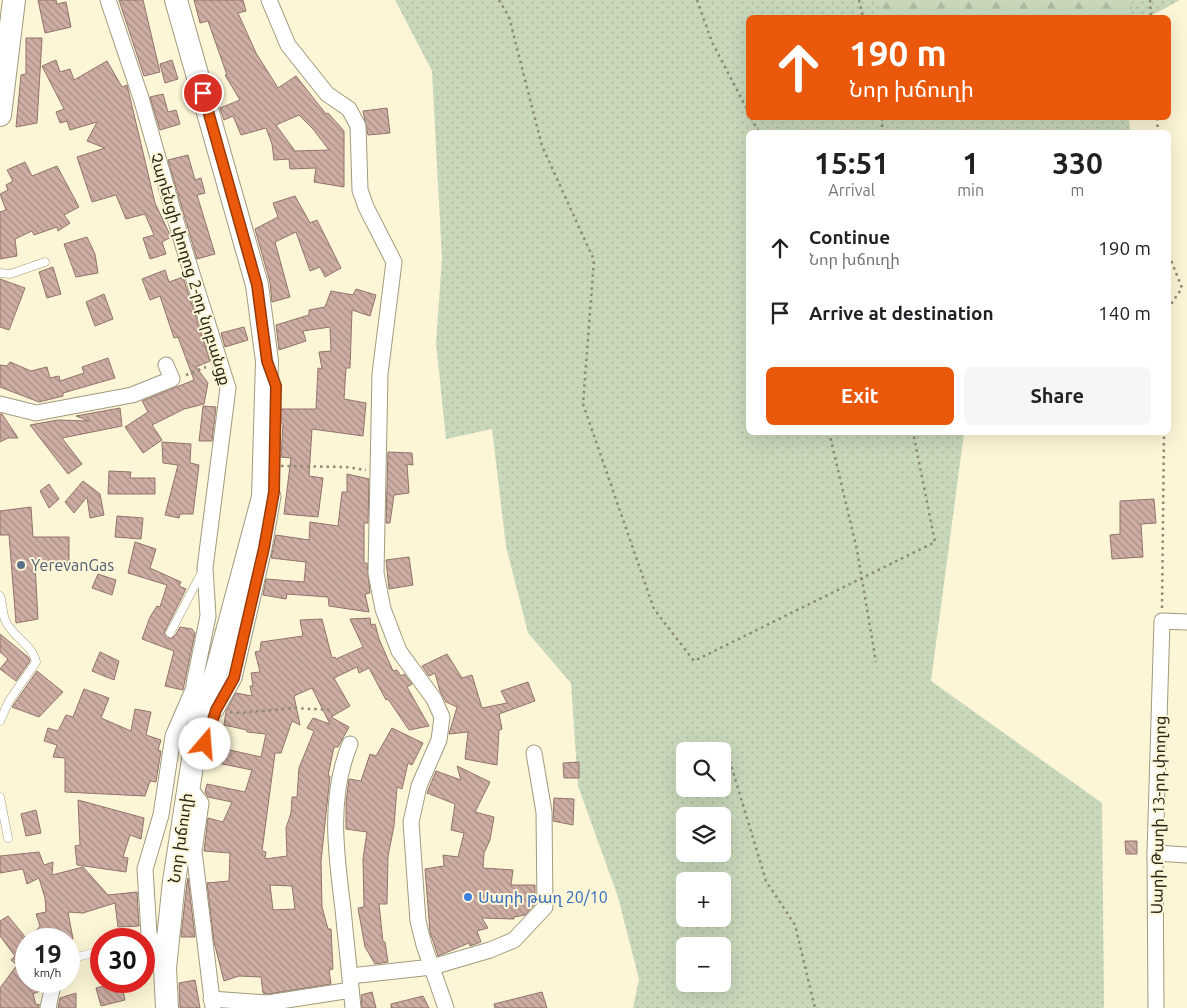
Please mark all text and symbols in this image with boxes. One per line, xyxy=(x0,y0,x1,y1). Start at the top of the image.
text: 190 m xyxy=(849,33,947,73)
icon: ahead xyxy=(766,35,831,100)
pin xyxy=(182,72,224,114)
text: Նոր խճուղի xyxy=(849,76,974,101)
icon: arrive xyxy=(189,79,217,107)
text: 15:51 xyxy=(814,146,889,180)
text: 1 xyxy=(962,146,979,180)
text: 330 xyxy=(1052,146,1103,180)
street label: Չարենցի փողոց 2-րդ նրբանցք xyxy=(146,151,235,388)
text: Arrival xyxy=(828,181,875,199)
text: min xyxy=(957,181,984,199)
text: m xyxy=(1071,181,1084,199)
text: Continue xyxy=(809,226,890,248)
icon: ahead xyxy=(766,234,794,262)
text: 190 m xyxy=(1098,237,1151,259)
text: Նոր խճուղի xyxy=(809,250,900,268)
icon: arrive xyxy=(766,299,794,327)
text: Arrive at destination xyxy=(809,302,994,324)
text: 140 m xyxy=(1098,302,1151,324)
button: Exit xyxy=(766,367,954,425)
button: Share xyxy=(964,367,1151,425)
place label: YerevanGas xyxy=(31,556,114,574)
marker: YerevanGas xyxy=(15,559,27,571)
street label: Սարի Թաղի 13-րդ փողոց xyxy=(1147,715,1170,915)
position arrow xyxy=(178,717,230,769)
map controls xyxy=(676,742,731,992)
button: search xyxy=(676,742,731,797)
street label: Նոր խճուղի xyxy=(165,792,196,884)
button: layers xyxy=(676,807,731,862)
button: + xyxy=(676,872,731,927)
place label: Սարի թաղ 20/10 xyxy=(478,888,608,907)
marker: Սարի թաղ 20/10 xyxy=(462,891,474,903)
speed limit sign: 30 xyxy=(90,928,155,993)
button: − xyxy=(676,937,731,992)
text: 19 xyxy=(33,940,62,968)
text: km/h xyxy=(34,966,61,979)

